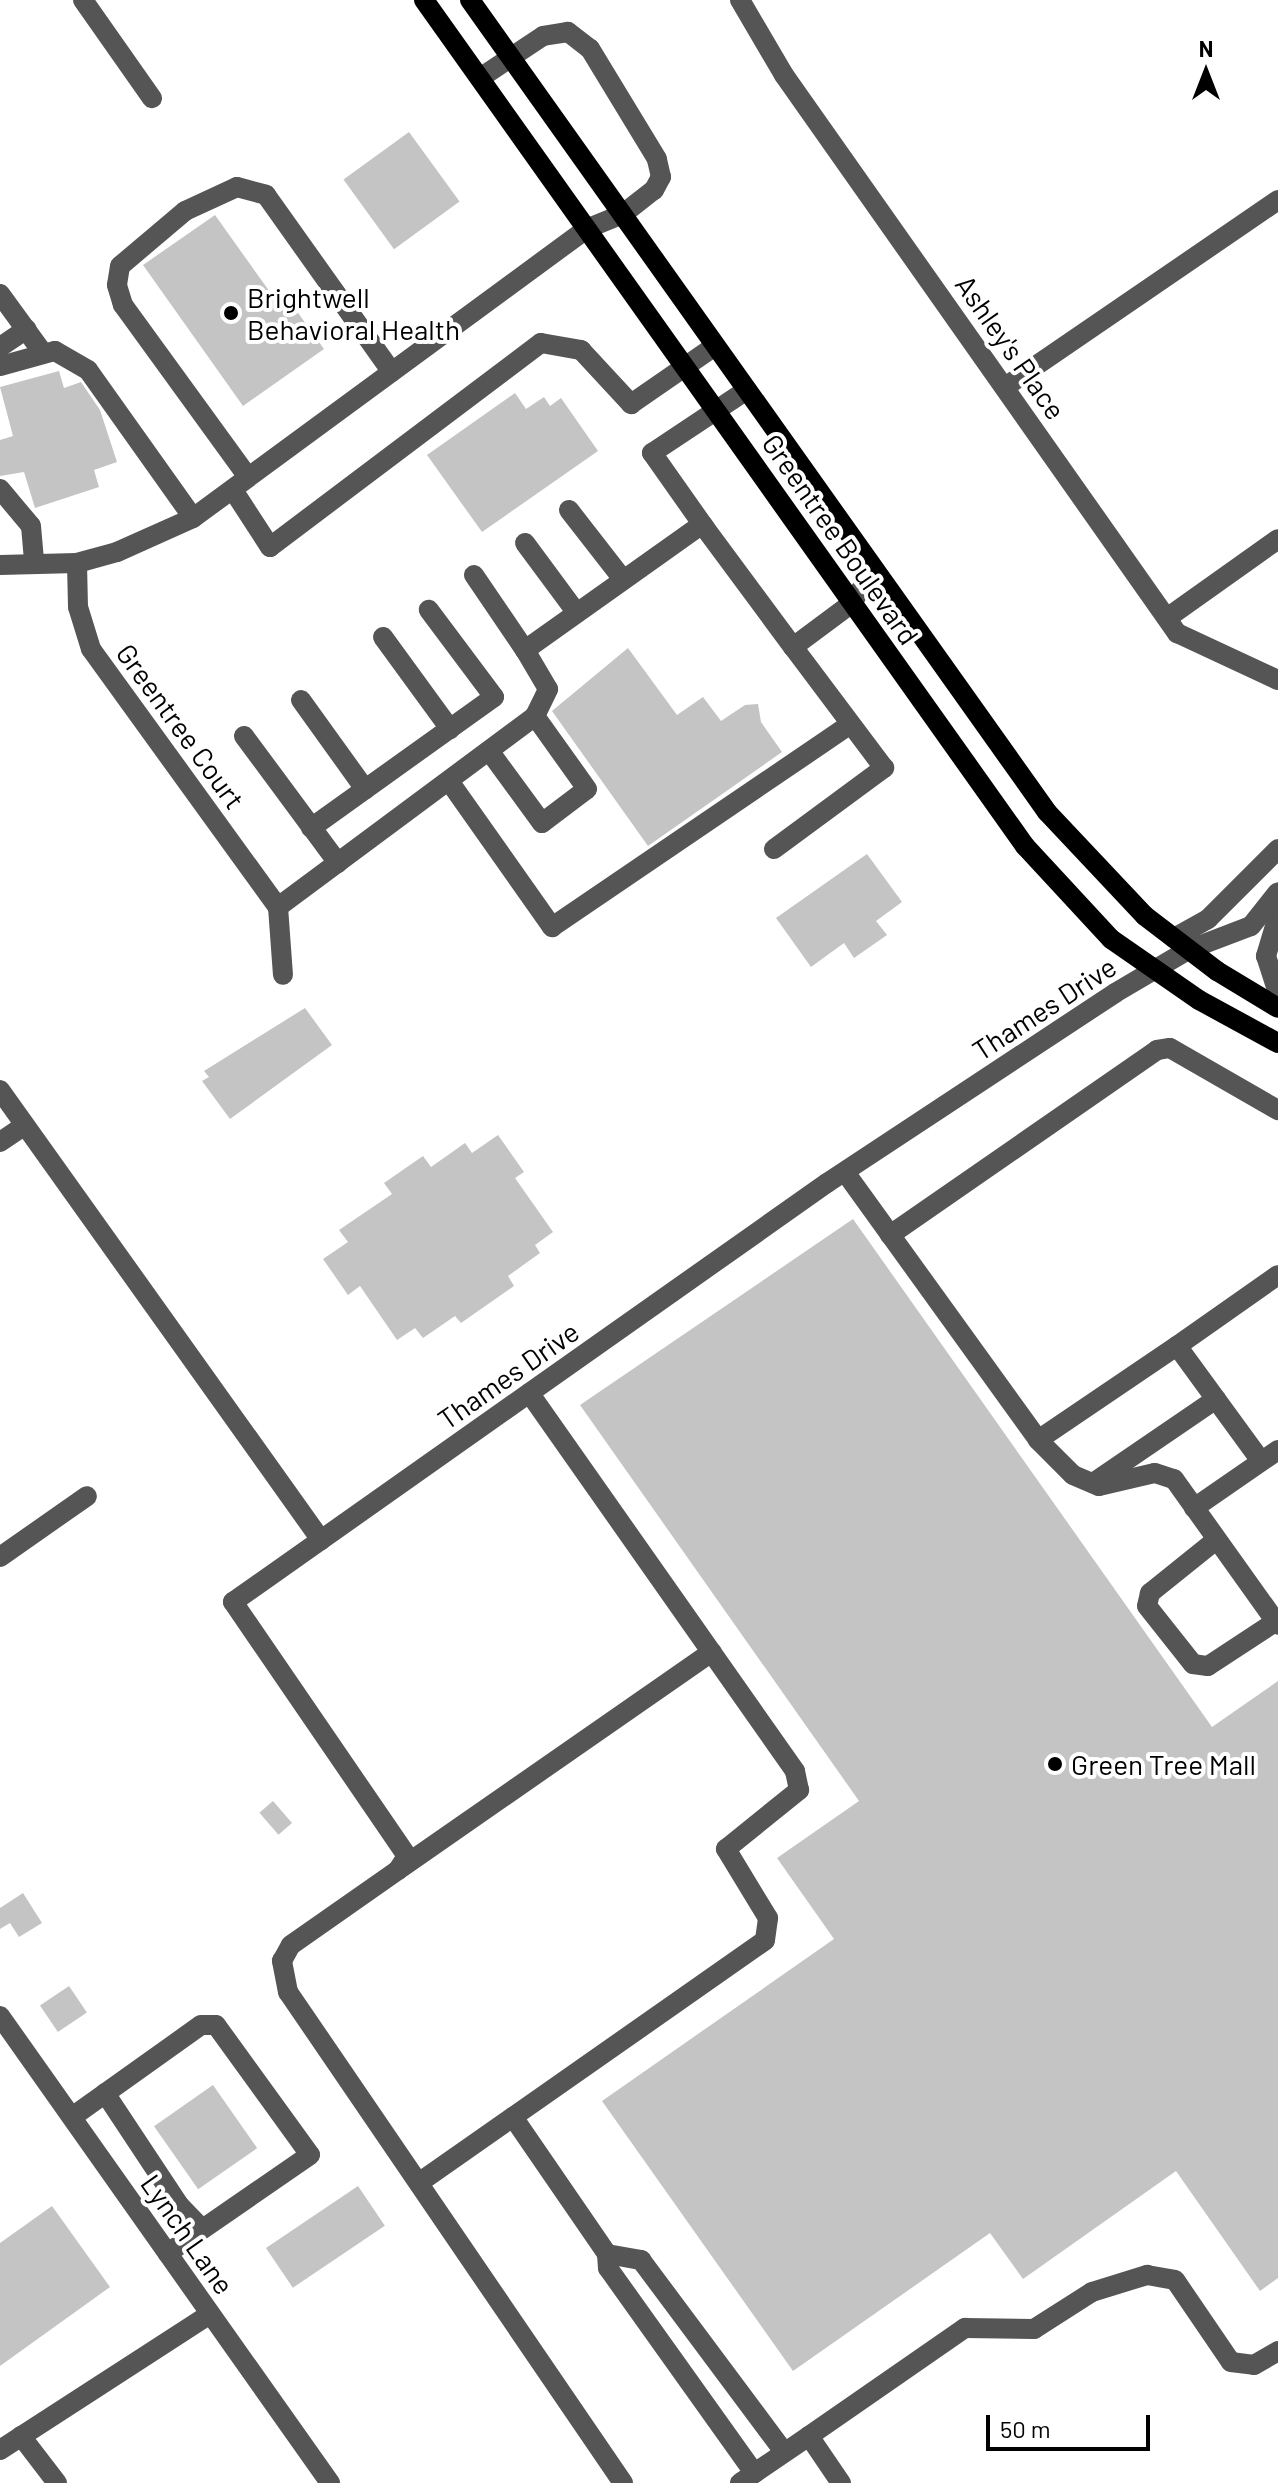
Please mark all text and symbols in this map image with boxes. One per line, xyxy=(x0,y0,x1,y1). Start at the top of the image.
north arrow xyxy=(1166,32,1246,112)
text: N xyxy=(1199,35,1213,61)
street label: Ashley's Place xyxy=(949,268,1073,426)
place label: Brightwell Behavioral Health xyxy=(247,280,460,346)
marker: Brightwell Behavioral Health xyxy=(222,304,240,322)
street label: Greentree Boulevard xyxy=(756,427,926,651)
street label: Greentree Court xyxy=(110,637,252,815)
street label: Thames Drive xyxy=(966,949,1122,1067)
street label: Thames Drive xyxy=(431,1314,585,1436)
place label: Green Tree Mall xyxy=(1071,1747,1256,1781)
marker: Green Tree Mall xyxy=(1046,1755,1064,1773)
street label: Lynch Lane xyxy=(134,2168,242,2300)
scale bar xyxy=(990,2399,1154,2449)
text: 50 m xyxy=(1000,2414,1051,2443)

